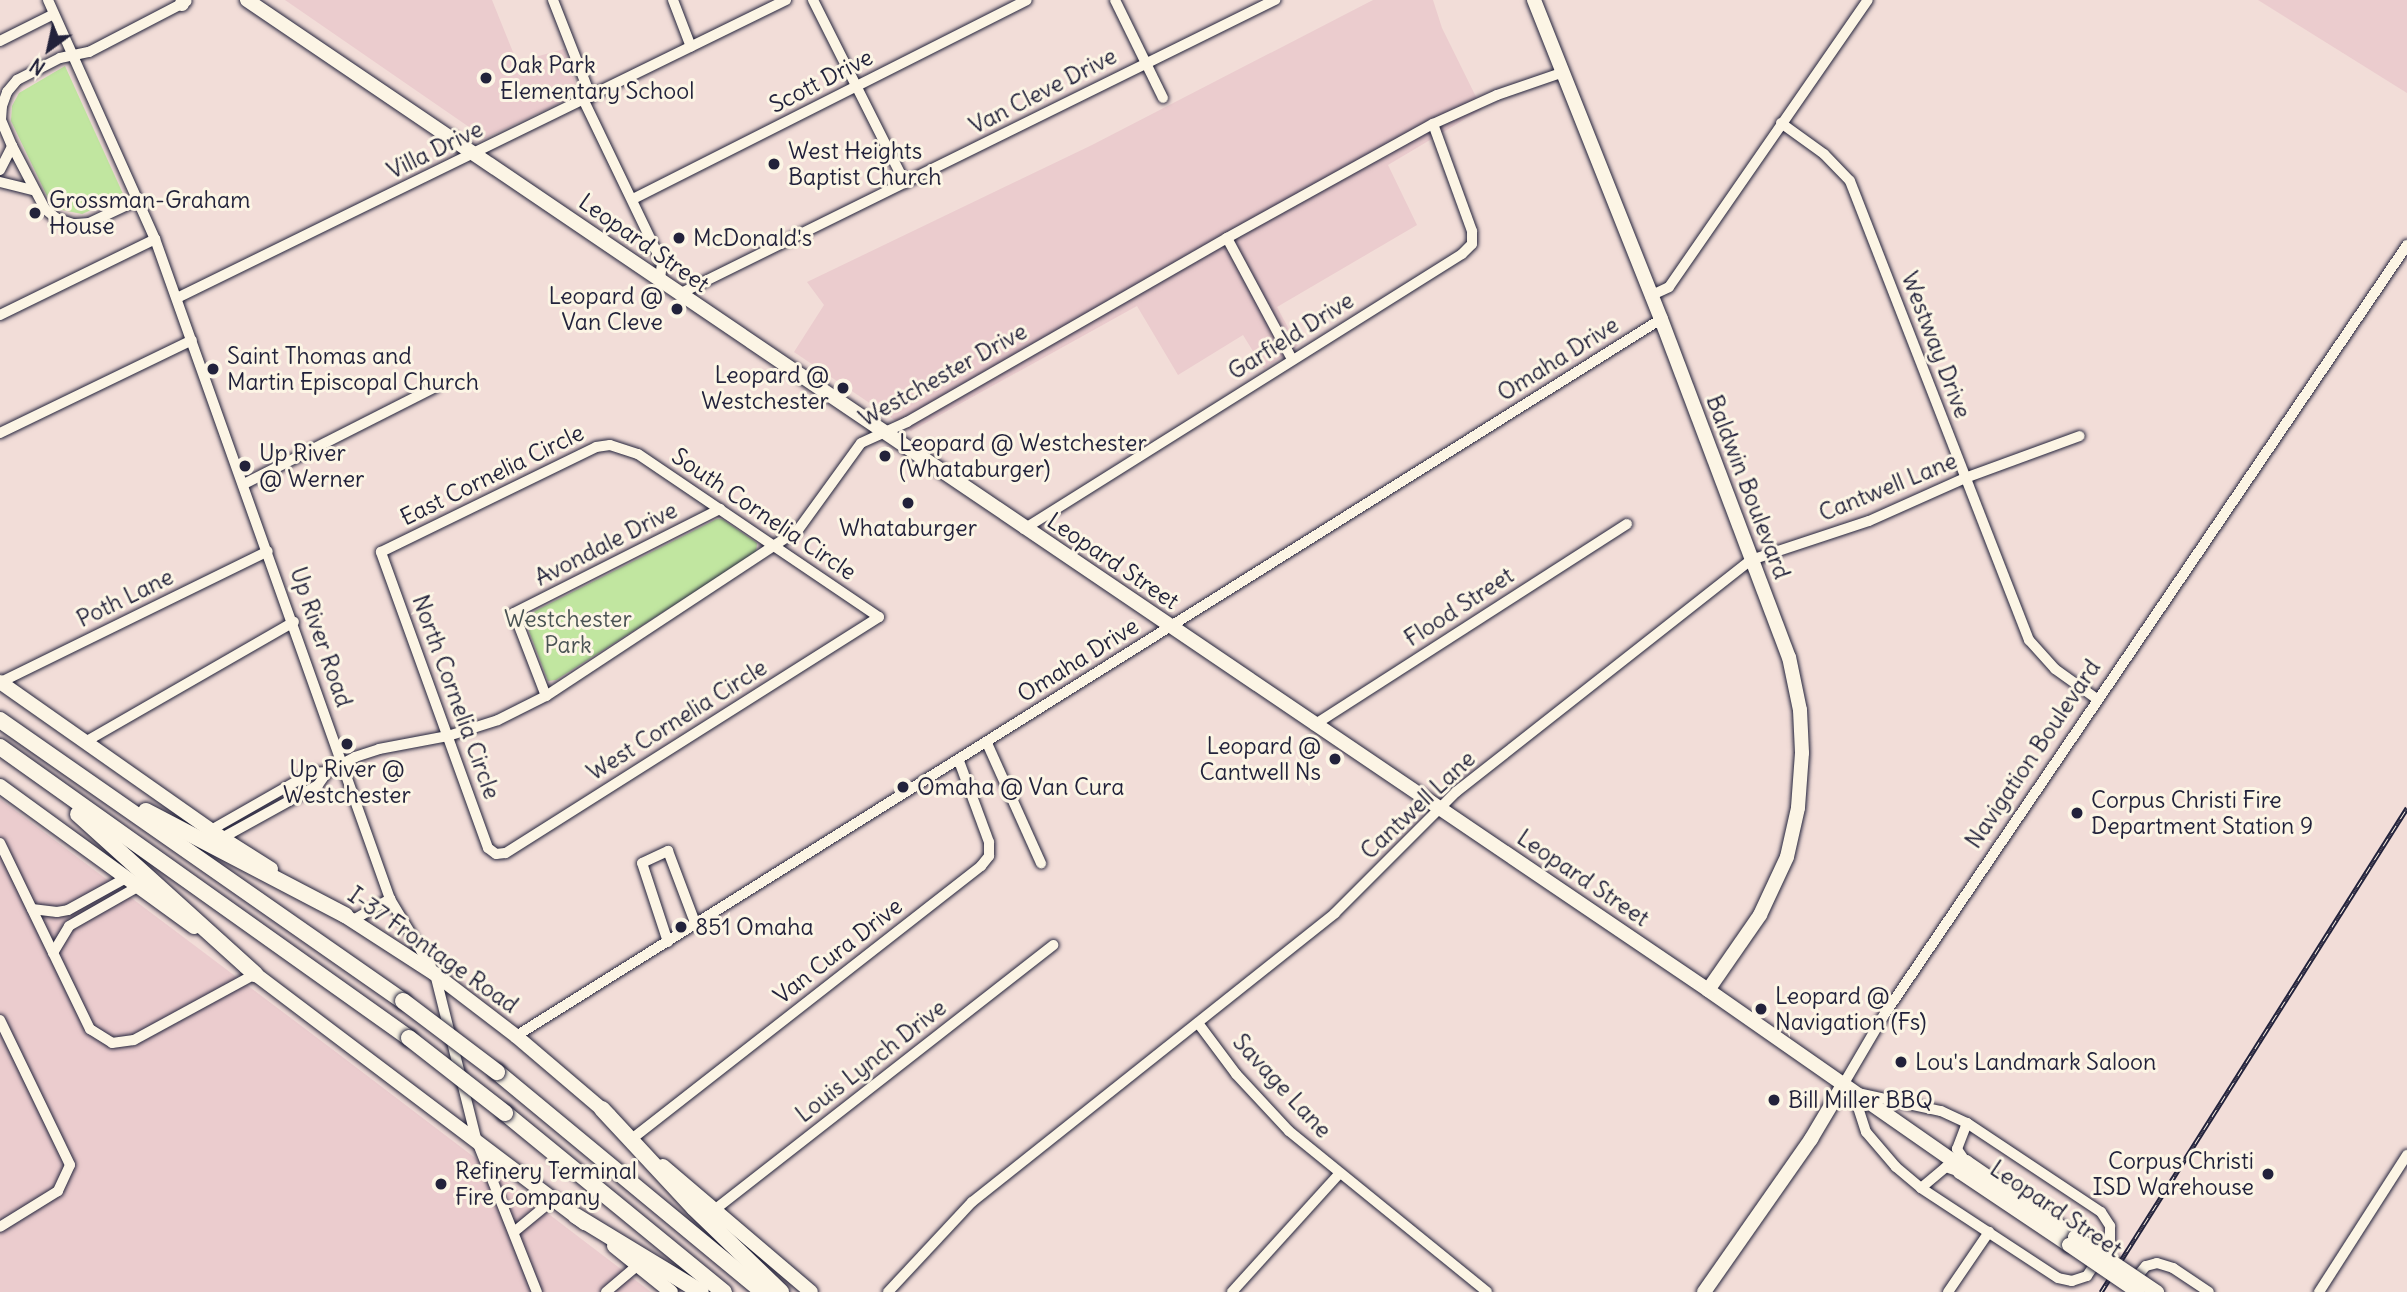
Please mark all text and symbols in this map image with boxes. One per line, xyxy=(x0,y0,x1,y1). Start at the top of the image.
north arrow xyxy=(14,14,84,84)
street label: Van Cleve Drive xyxy=(965,42,1121,140)
street label: Scott Drive xyxy=(765,43,877,119)
place label: Oak Park Elementary School xyxy=(500,51,694,105)
text: N xyxy=(26,53,50,80)
marker: Oak Park Elementary School xyxy=(478,70,494,86)
street label: Villa Drive xyxy=(383,115,487,185)
place label: West Heights Baptist Church xyxy=(788,137,942,191)
marker: West Heights Baptist Church xyxy=(766,156,782,172)
place label: Grossman-Graham House xyxy=(49,186,250,240)
street label: Leopard Street xyxy=(573,188,715,298)
marker: Grossman-Graham House xyxy=(27,205,43,221)
place label: McDonald's xyxy=(693,224,812,252)
marker: McDonald's xyxy=(671,230,687,246)
street label: Westway Drive xyxy=(1895,268,1977,422)
place label: Leopard @ Van Cleve xyxy=(548,282,663,336)
street label: Garfield Drive xyxy=(1223,286,1359,386)
marker: Leopard @ Van Cleve xyxy=(669,301,685,317)
street label: Omaha Drive xyxy=(1492,311,1624,407)
street label: Westchester Drive xyxy=(854,317,1032,433)
place label: Saint Thomas and Martin Episcopal Church xyxy=(227,342,479,396)
marker: Saint Thomas and Martin Episcopal Church xyxy=(205,361,221,377)
place label: Leopard @ Westchester xyxy=(701,361,829,415)
marker: Leopard @ Westchester xyxy=(835,380,851,396)
street label: Baldwin Boulevard xyxy=(1700,391,1796,583)
street label: East Cornelia Circle xyxy=(396,419,588,531)
place label: Leopard @ Westchester (Whataburger) xyxy=(899,429,1147,483)
place label: Up River @ Werner xyxy=(259,439,364,493)
street label: South Cornelia Circle xyxy=(667,442,861,586)
street label: Cantwell Lane xyxy=(1815,447,1961,527)
marker: Leopard @ Westchester (Whataburger) xyxy=(877,448,893,464)
marker: Up River @ Werner xyxy=(237,458,253,474)
marker: Whataburger xyxy=(900,495,916,511)
street label: Avondale Drive xyxy=(530,496,682,592)
street label: Leopard Street xyxy=(1042,507,1184,615)
place label: Whataburger xyxy=(839,514,977,542)
street label: Flood Street xyxy=(1399,562,1519,652)
street label: Poth Lane xyxy=(72,563,178,633)
street label: Up River Road xyxy=(284,563,358,711)
street label: North Cornelia Circle xyxy=(406,591,506,803)
park label: Westchester Park xyxy=(504,605,632,659)
street label: Omaha Drive xyxy=(1012,612,1144,708)
street label: West Cornelia Circle xyxy=(582,654,772,786)
street label: Navigation Boulevard xyxy=(1960,654,2106,854)
place label: Leopard @ Cantwell Ns xyxy=(1200,732,1321,786)
marker: Up River @ Westchester xyxy=(339,736,355,752)
street label: Cantwell Lane xyxy=(1355,745,1481,865)
marker: Leopard @ Cantwell Ns xyxy=(1327,751,1343,767)
place label: Up River @ Westchester xyxy=(283,755,411,809)
place label: Omaha @ Van Cura xyxy=(917,773,1124,801)
marker: Omaha @ Van Cura xyxy=(895,779,911,795)
place label: Corpus Christi Fire Department Station 9 xyxy=(2091,786,2313,840)
marker: Corpus Christi Fire Department Station 9 xyxy=(2069,805,2085,821)
street label: Leopard Street xyxy=(1512,824,1654,932)
street label: I-37 Frontage Road xyxy=(343,881,523,1019)
street label: Van Cura Drive xyxy=(768,892,908,1010)
place label: 851 Omaha xyxy=(695,913,814,941)
marker: 851 Omaha xyxy=(673,919,689,935)
place label: Leopard @ Navigation (Fs) xyxy=(1775,982,1927,1036)
street label: Louis Lynch Drive xyxy=(790,994,952,1128)
marker: Leopard @ Navigation (Fs) xyxy=(1753,1001,1769,1017)
street label: Savage Lane xyxy=(1227,1028,1337,1144)
place label: Lou's Landmark Saloon xyxy=(1915,1048,2156,1076)
marker: Lou's Landmark Saloon xyxy=(1893,1054,1909,1070)
place label: Bill Miller BBQ xyxy=(1788,1086,1933,1114)
marker: Bill Miller BBQ xyxy=(1766,1092,1782,1108)
place label: Corpus Christi ISD Warehouse xyxy=(2093,1147,2254,1201)
street label: Leopard Street xyxy=(1985,1155,2127,1263)
place label: Refinery Terminal Fire Company xyxy=(455,1157,637,1211)
marker: Corpus Christi ISD Warehouse xyxy=(2260,1166,2276,1182)
marker: Refinery Terminal Fire Company xyxy=(433,1176,449,1192)

